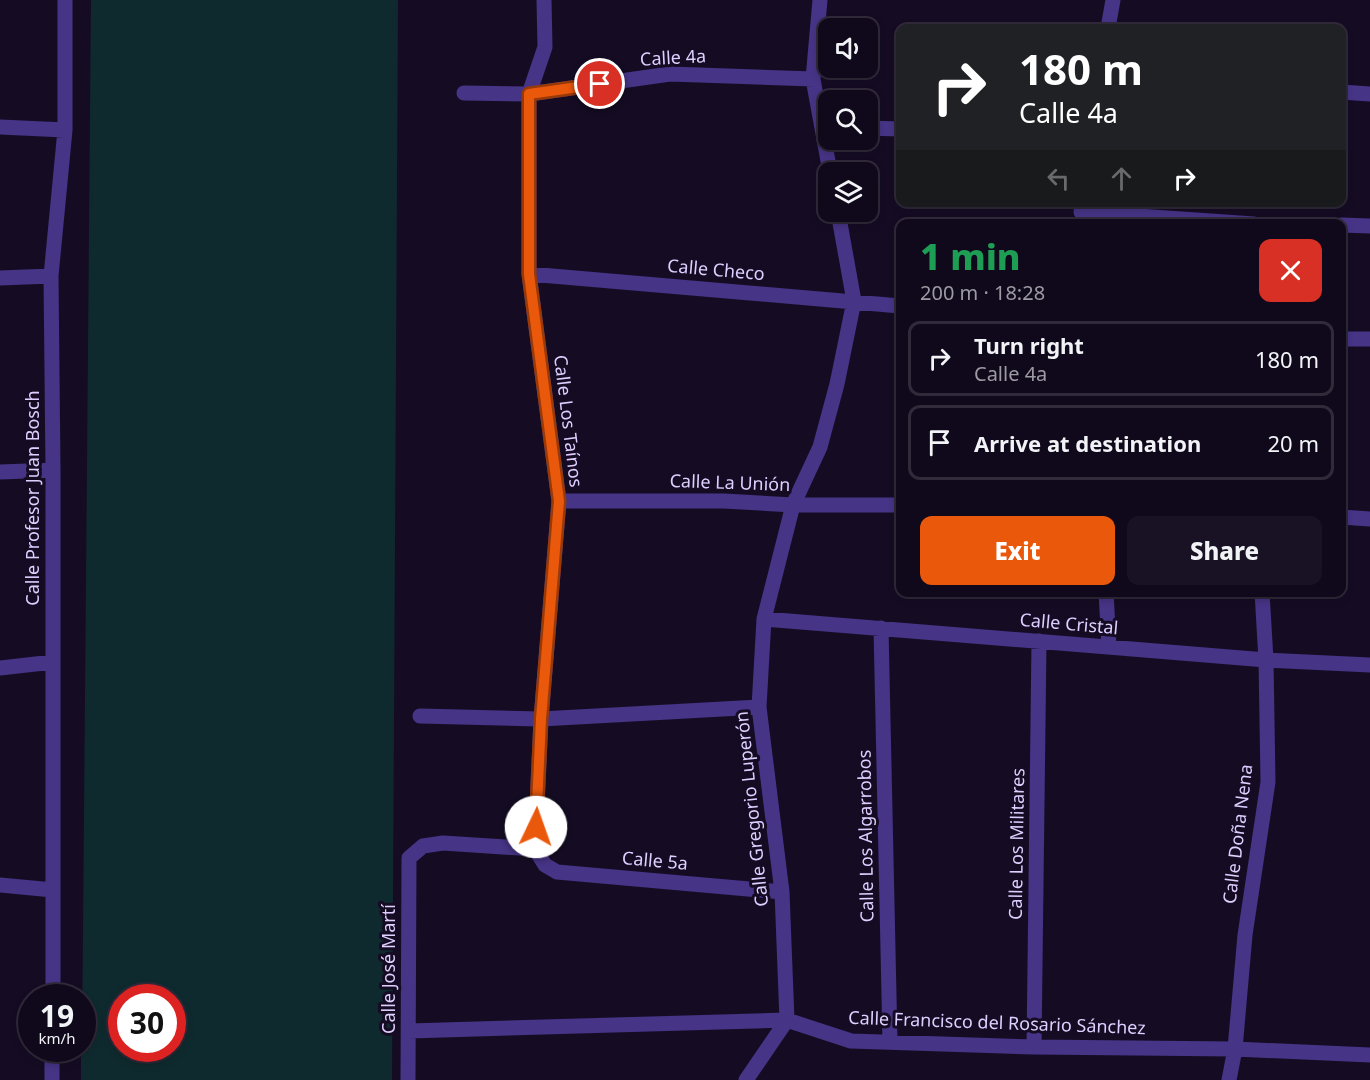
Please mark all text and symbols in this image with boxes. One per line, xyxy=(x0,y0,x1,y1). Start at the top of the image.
map controls xyxy=(818,18,878,222)
button: sound xyxy=(818,18,878,78)
text: 180 m xyxy=(1019,40,1143,97)
street label: Calle 4a xyxy=(639,43,707,71)
icon: right xyxy=(920,48,998,126)
pin xyxy=(574,58,625,109)
icon: arrive xyxy=(583,67,616,100)
button: search xyxy=(818,90,878,150)
text: Calle 4a xyxy=(1019,94,1118,131)
button: layers xyxy=(818,162,878,222)
icon: left xyxy=(1042,162,1075,195)
icon: ahead xyxy=(1105,162,1138,195)
icon: right xyxy=(1168,162,1201,195)
text: 1 min xyxy=(920,232,1021,281)
button: close xyxy=(1259,239,1322,302)
street label: Calle Checo xyxy=(666,253,766,285)
text: 200 m · 18:28 xyxy=(920,279,1045,306)
text: Turn right xyxy=(974,330,1084,360)
icon: right xyxy=(923,342,956,375)
text: 180 m xyxy=(1255,344,1319,374)
street label: Calle Los Taínos xyxy=(549,353,589,488)
text: Calle 4a xyxy=(974,360,1047,387)
street label: Calle Profesor Juan Bosch xyxy=(20,390,44,606)
icon: arrive xyxy=(923,426,956,459)
text: Arrive at destination xyxy=(974,428,1201,458)
text: 20 m xyxy=(1268,428,1319,458)
street label: Calle La Unión xyxy=(669,468,791,496)
button: Exit xyxy=(920,516,1115,585)
button: Share xyxy=(1127,516,1322,585)
street label: Calle Cristal xyxy=(1019,607,1119,639)
street label: Calle Gregorio Luperón xyxy=(729,710,773,908)
street label: Calle Los Algarrobos xyxy=(851,750,879,922)
street label: Calle Doña Nena xyxy=(1217,763,1257,905)
street label: Calle Los Militares xyxy=(1003,768,1029,920)
position arrow xyxy=(504,795,568,859)
street label: Calle 5a xyxy=(621,845,689,875)
street label: Calle José Martí xyxy=(376,904,400,1034)
speed limit sign: 30 xyxy=(108,984,186,1062)
text: 19 xyxy=(40,995,74,1036)
street label: Calle Francisco del Rosario Sánchez xyxy=(848,1005,1146,1039)
text: km/h xyxy=(39,1028,75,1048)

